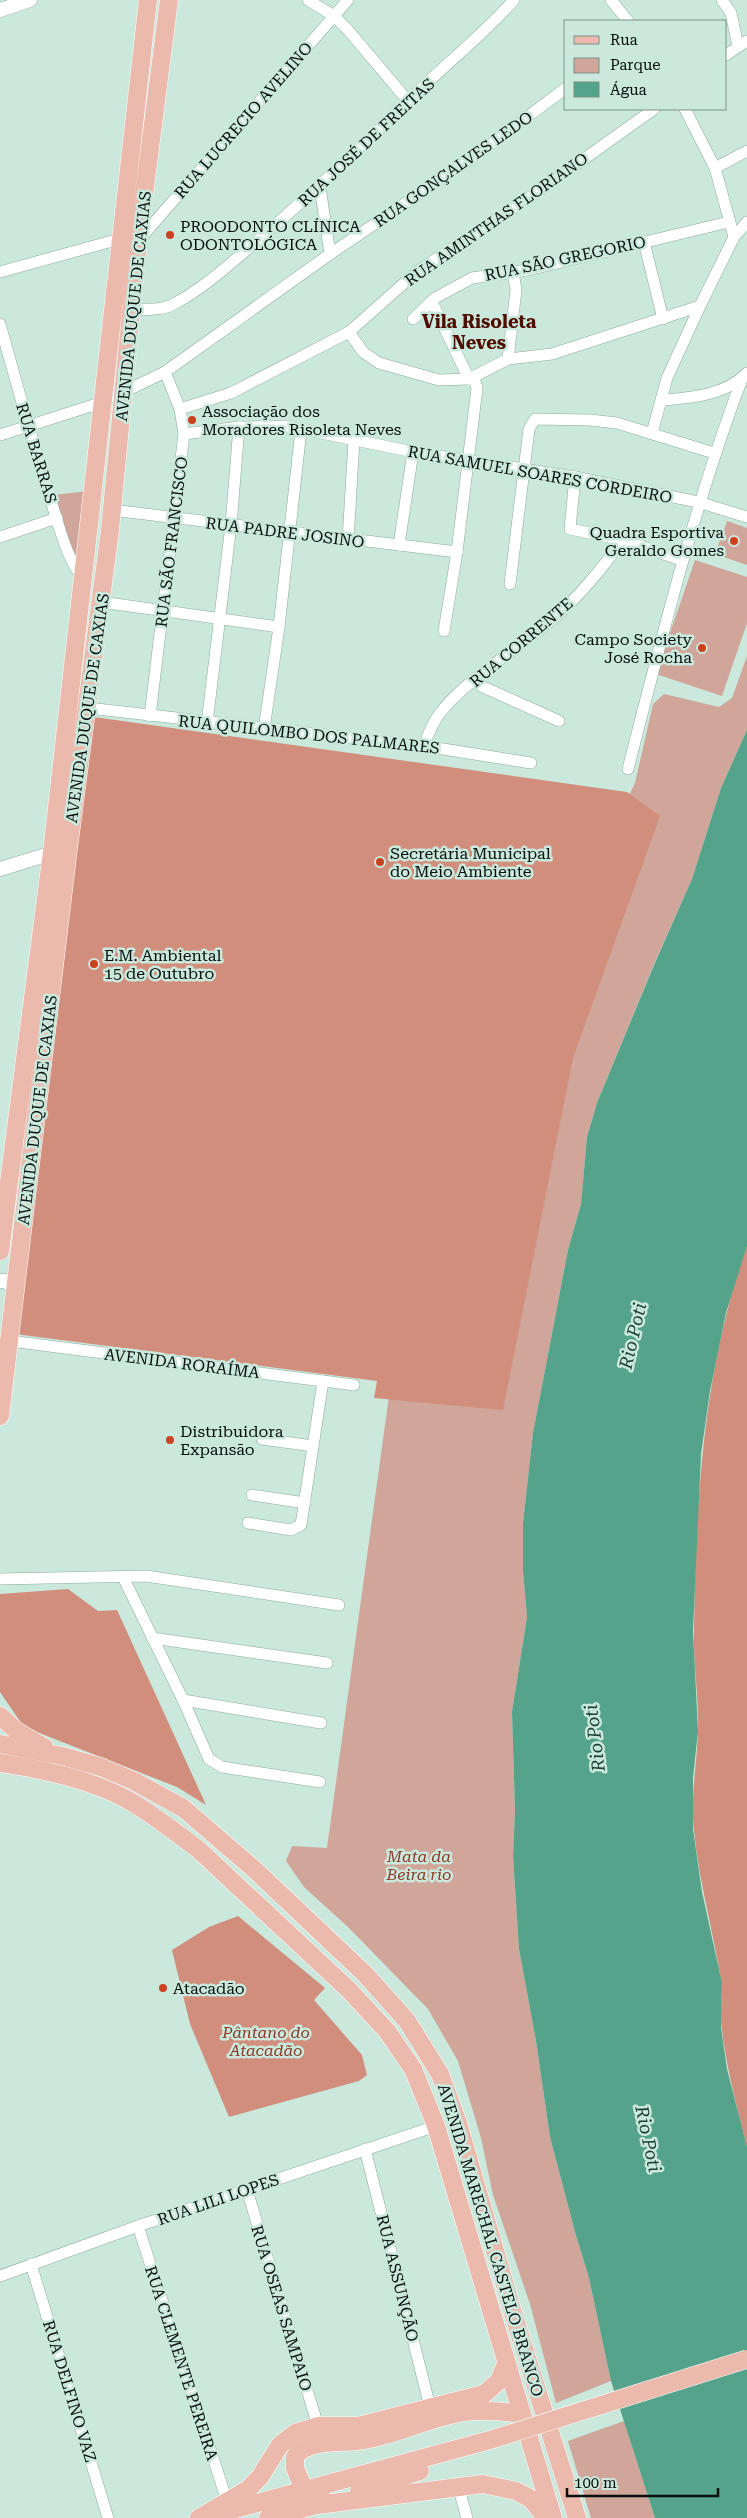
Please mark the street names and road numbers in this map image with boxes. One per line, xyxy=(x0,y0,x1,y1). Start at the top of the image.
street label: RUA LUCRECIO AVELINO xyxy=(170,38,316,202)
street label: RUA JOSÉ DE FREITAS xyxy=(294,74,438,211)
street label: RUA GONÇALVES LEDO xyxy=(370,107,536,231)
street label: RUA AMINTHAS FLORIANO xyxy=(401,149,591,290)
street label: AVENIDA DUQUE DE CAXIAS xyxy=(112,190,155,422)
street label: RUA SÃO GREGORIO xyxy=(483,232,647,285)
street label: RUA BARRAS xyxy=(12,401,61,506)
street label: RUA SAMUEL SOARES CORDEIRO xyxy=(406,442,674,507)
street label: RUA SÃO FRANCISCO xyxy=(152,456,191,629)
street label: RUA PADRE JOSINO xyxy=(204,513,365,552)
street label: AVENIDA DUQUE DE CAXIAS xyxy=(62,592,113,824)
street label: RUA CORRENTE xyxy=(466,594,577,691)
street label: RUA QUILOMBO DOS PALMARES xyxy=(177,711,441,758)
street label: AVENIDA DUQUE DE CAXIAS xyxy=(14,994,61,1226)
street label: AVENIDA RORAÍMA xyxy=(103,1345,262,1383)
street label: AVENIDA MARECHAL CASTELO BRANCO xyxy=(434,2082,547,2399)
street label: RUA LILI LOPES xyxy=(155,2170,281,2229)
street label: RUA ASSUNÇÃO xyxy=(373,2213,422,2344)
street label: RUA OSEAS SAMPAIO xyxy=(247,2223,316,2393)
street label: RUA CLEMENTE PEREIRA xyxy=(141,2263,222,2464)
street label: RUA DELFINO VAZ xyxy=(39,2318,100,2464)

